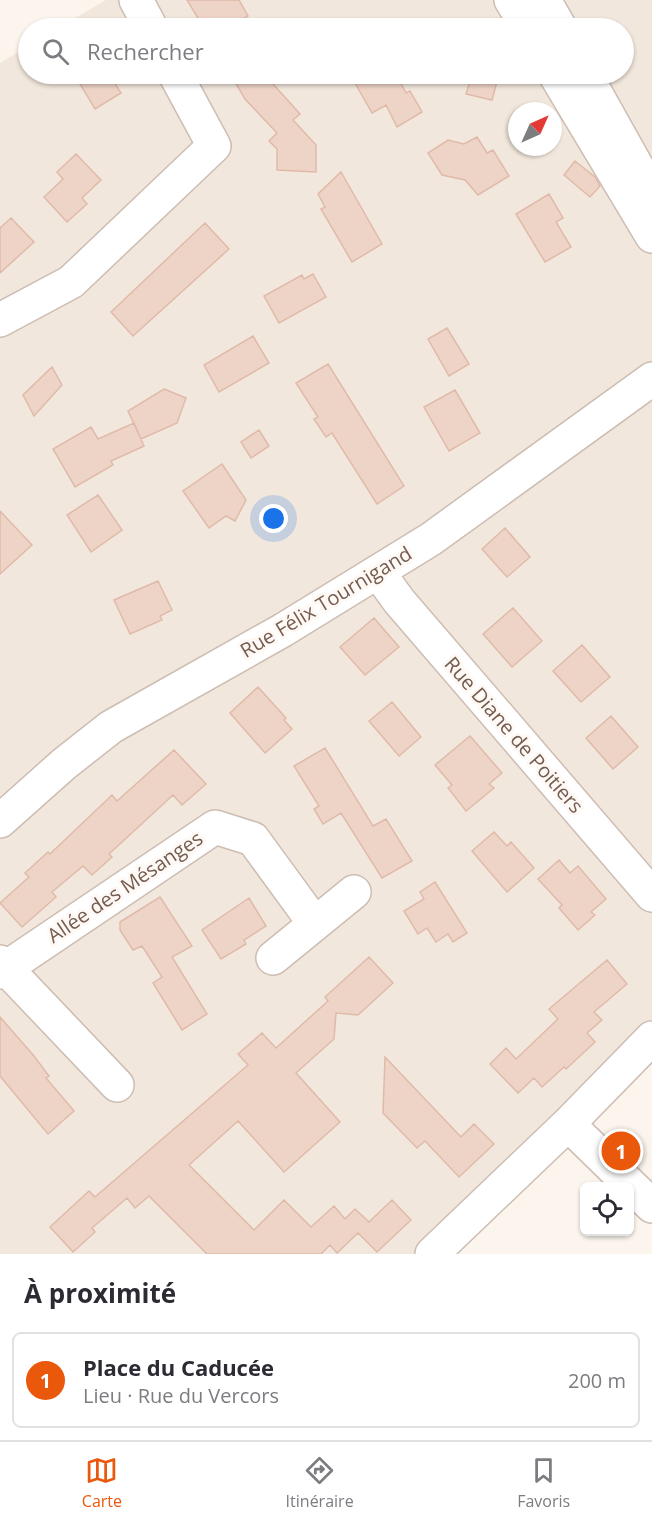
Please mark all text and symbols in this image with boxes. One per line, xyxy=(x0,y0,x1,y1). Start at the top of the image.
search box xyxy=(18,18,634,84)
icon: search xyxy=(39,35,72,68)
text: Rechercher xyxy=(87,36,204,66)
north arrow xyxy=(508,102,562,156)
your location xyxy=(259,504,288,533)
street label: Rue Félix Tournigand xyxy=(235,540,417,664)
street label: Rue Diane de Poitiers xyxy=(439,651,590,819)
street label: Allée des Mésanges xyxy=(42,824,208,949)
pin: 1 xyxy=(602,1128,640,1174)
map controls xyxy=(580,1182,634,1236)
button: locate xyxy=(580,1182,634,1236)
text: À proximité xyxy=(24,1275,176,1311)
text: Place du Caducée xyxy=(83,1352,274,1382)
text: 1 xyxy=(40,1367,51,1394)
text: 200 m xyxy=(568,1367,626,1394)
text: Lieu · Rue du Vercors xyxy=(83,1382,279,1409)
tab: Carte xyxy=(82,1454,122,1512)
tab: Itinéraire xyxy=(286,1454,354,1512)
tab: Favoris xyxy=(517,1454,570,1512)

